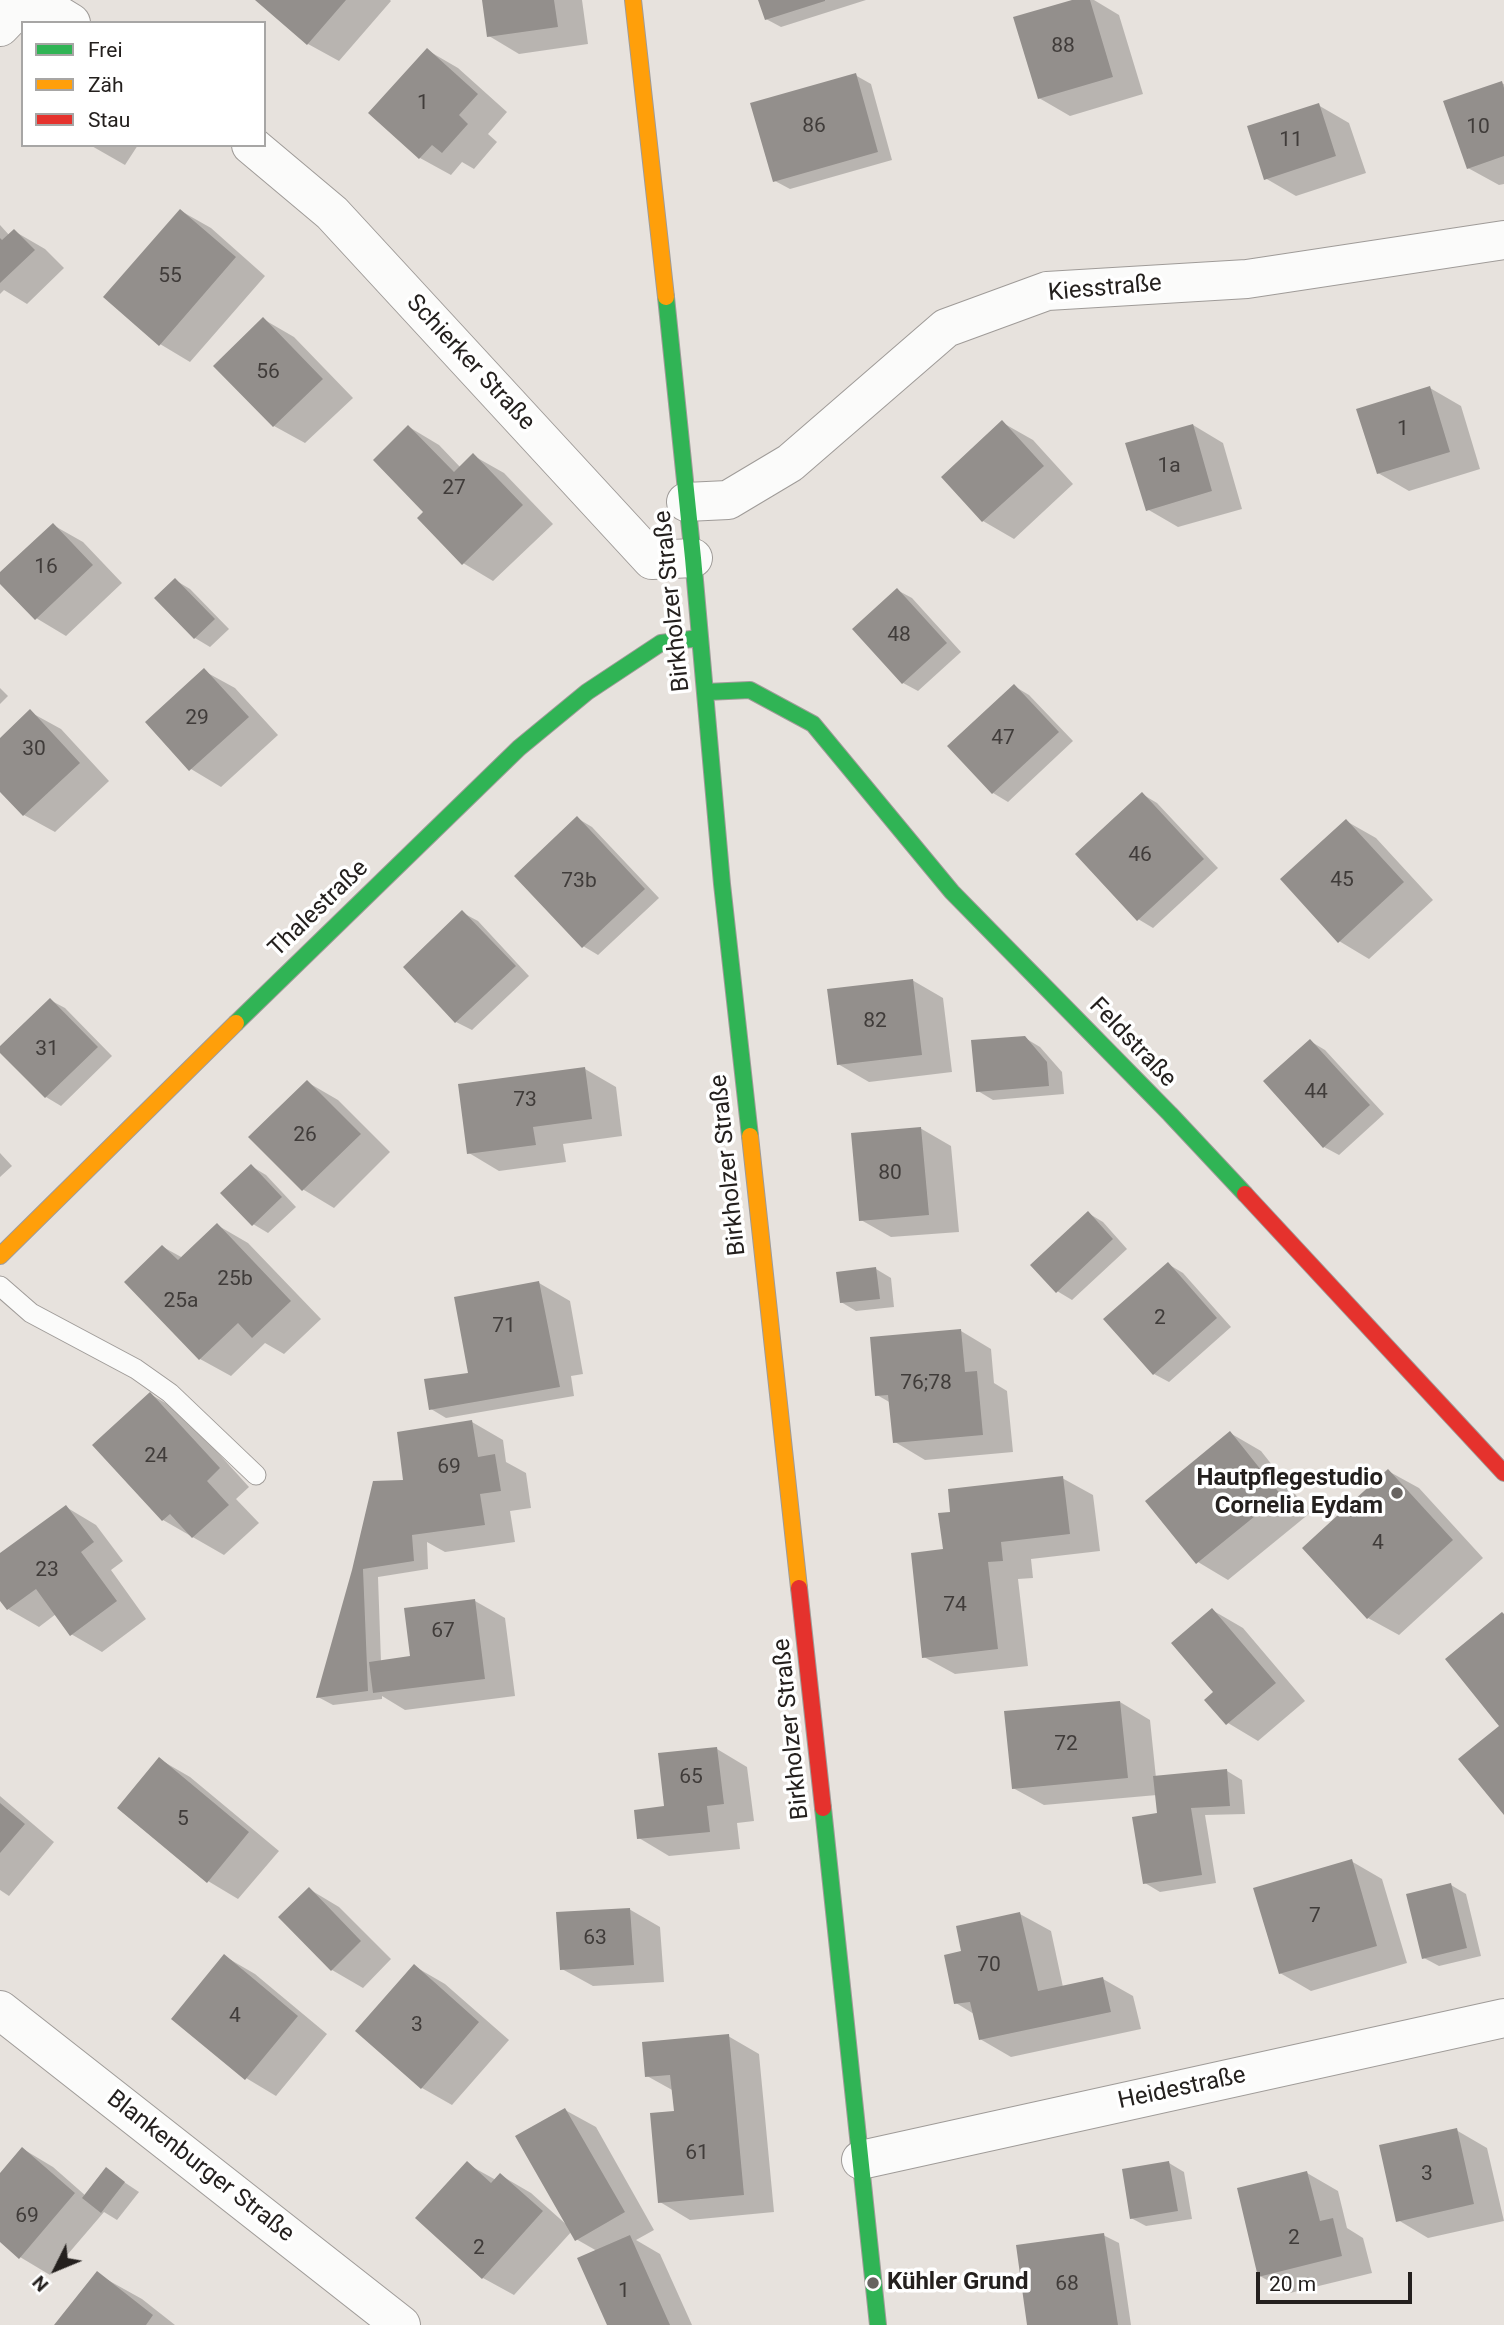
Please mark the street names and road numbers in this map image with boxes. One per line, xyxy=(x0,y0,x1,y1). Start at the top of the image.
street label: Kiesstraße xyxy=(1047,270,1163,308)
street label: Schierker Straße xyxy=(400,289,540,437)
street label: Birkholzer Straße xyxy=(649,509,697,693)
street label: Thalestraße xyxy=(263,854,375,964)
street label: Feldstraße xyxy=(1082,992,1182,1094)
street label: Birkholzer Straße xyxy=(705,1073,753,1257)
street label: Birkholzer Straße xyxy=(768,1637,816,1821)
street label: Heidestraße xyxy=(1115,2061,1249,2117)
street label: Blankenburger Straße xyxy=(101,2085,299,2249)

